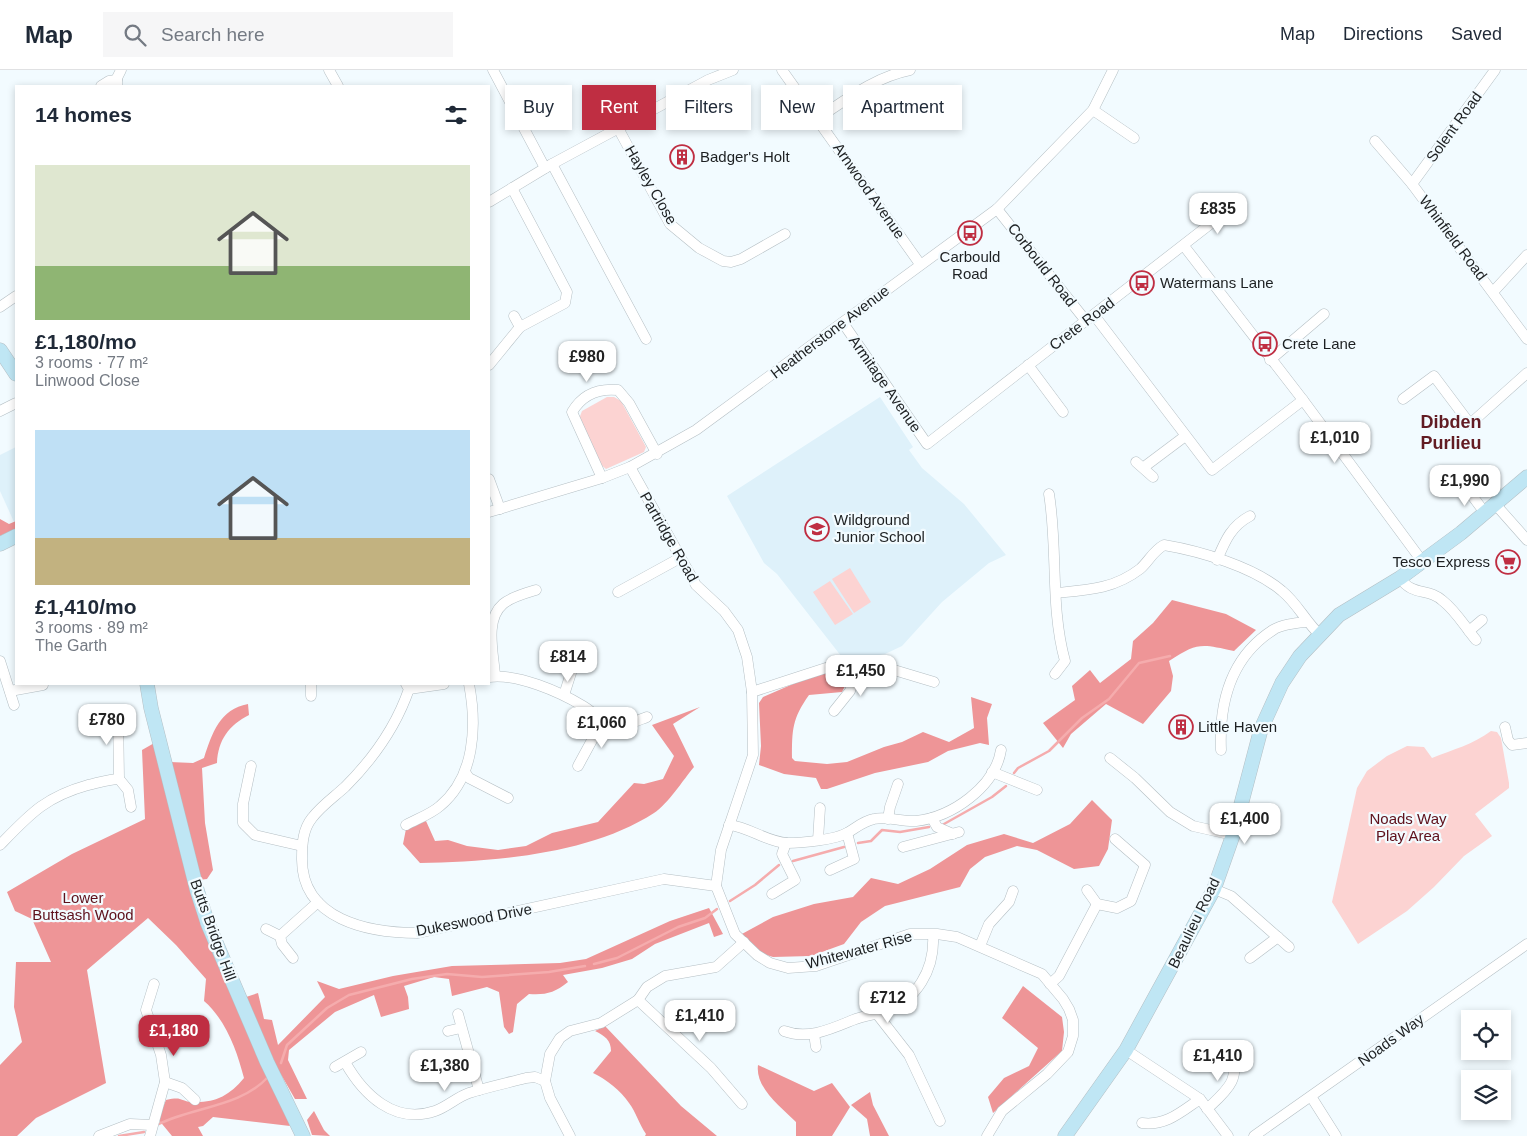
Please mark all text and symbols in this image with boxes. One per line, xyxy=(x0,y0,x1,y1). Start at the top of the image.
search box xyxy=(103,12,453,57)
text: Map xyxy=(25,21,73,48)
icon: search xyxy=(121,21,149,49)
text: Search here xyxy=(161,24,265,45)
text: Map xyxy=(1280,24,1315,44)
text: Directions xyxy=(1343,24,1423,44)
text: Saved xyxy=(1451,24,1502,44)
chip: Buy xyxy=(505,85,572,130)
chip: Rent xyxy=(582,85,656,130)
chip: Filters xyxy=(666,85,751,130)
chip: New xyxy=(761,85,833,130)
chip: Apartment xyxy=(843,85,962,130)
street label: Solent Road xyxy=(1422,88,1485,165)
icon: filters xyxy=(442,101,470,129)
text: 14 homes xyxy=(35,103,132,126)
street label: Arnwood Avenue xyxy=(830,139,909,242)
street label: Hayley Close xyxy=(622,142,681,227)
building icon: Badger's Holt xyxy=(669,144,695,170)
place label: Badger's Holt xyxy=(700,148,790,165)
pin: £835 xyxy=(1188,192,1248,235)
street label: Whinfield Road xyxy=(1416,192,1491,283)
icon: home xyxy=(208,198,298,288)
text: £835 xyxy=(1200,200,1236,217)
bus stop icon: Carbould Road xyxy=(957,220,983,246)
street label: Corbould Road xyxy=(1005,220,1080,310)
place label: Carbould Road xyxy=(940,248,1000,282)
bus stop icon: Watermans Lane xyxy=(1129,270,1155,296)
place label: Watermans Lane xyxy=(1160,274,1274,291)
street label: Heatherstone Avenue xyxy=(767,281,892,382)
street label: Crete Road xyxy=(1046,294,1117,353)
text: £1,180/mo xyxy=(35,330,137,353)
bus stop icon: Crete Lane xyxy=(1252,331,1278,357)
street label: Armitage Avenue xyxy=(846,332,925,435)
place label: Crete Lane xyxy=(1282,335,1356,352)
pin: £980 xyxy=(557,340,617,383)
text: £980 xyxy=(569,348,605,365)
text: 3 rooms · 77 m² xyxy=(35,354,148,371)
text: Linwood Close xyxy=(35,372,140,389)
district label: Dibden Purlieu xyxy=(1420,412,1482,453)
pin: £1,010 xyxy=(1294,422,1376,464)
text: £1,010 xyxy=(1311,429,1359,446)
icon: home xyxy=(208,463,298,553)
pin: £1,990 xyxy=(1424,464,1506,507)
text: £1,990 xyxy=(1441,472,1489,489)
street label: Partridge Road xyxy=(637,489,702,585)
place label: Wildground Junior School xyxy=(834,511,925,545)
school or university icon: Wildground Junior School xyxy=(804,516,830,542)
supermarket icon: Tesco Express xyxy=(1495,549,1521,575)
place label: Tesco Express xyxy=(1392,553,1490,570)
text: £1,410/mo xyxy=(35,595,137,618)
text: 3 rooms · 89 m² xyxy=(35,619,148,636)
text: The Garth xyxy=(35,637,107,654)
pin: £814 xyxy=(538,640,598,683)
text: £814 xyxy=(550,648,586,665)
pin: £1,450 xyxy=(820,654,902,697)
text: £1,450 xyxy=(837,662,885,679)
pin: £780 xyxy=(77,704,137,746)
pin: £1,060 xyxy=(561,706,643,749)
text: £780 xyxy=(89,711,125,728)
text: £1,060 xyxy=(578,714,626,731)
building icon: Little Haven xyxy=(1168,714,1194,740)
place label: Little Haven xyxy=(1198,718,1277,735)
pin: £1,400 xyxy=(1204,802,1286,845)
text: £1,400 xyxy=(1221,810,1269,827)
park label: Noads Way Play Area xyxy=(1370,810,1447,844)
street label: Beaulieu Road xyxy=(1164,875,1223,971)
street label: Butts Bridge Hill xyxy=(187,877,240,983)
park label: Lower Buttsash Wood xyxy=(32,889,134,923)
street label: Dukeswood Drive xyxy=(415,900,533,939)
street label: Whitewater Rise xyxy=(804,927,914,972)
pin: £712 xyxy=(858,982,918,1024)
text: £712 xyxy=(870,989,906,1006)
pin: £1,410 xyxy=(659,1000,741,1042)
text: £1,410 xyxy=(676,1007,724,1024)
street label: Noads Way xyxy=(1355,1010,1427,1069)
map controls xyxy=(1461,1010,1511,1120)
button: locate xyxy=(1461,1010,1511,1060)
pin: £1,180 xyxy=(133,1014,215,1057)
text: £1,180 xyxy=(150,1022,198,1039)
pin: £1,410 xyxy=(1177,1040,1259,1082)
text: £1,410 xyxy=(1194,1047,1242,1064)
pin: £1,380 xyxy=(404,1050,486,1092)
text: £1,380 xyxy=(421,1057,469,1074)
button: layers xyxy=(1461,1070,1511,1120)

